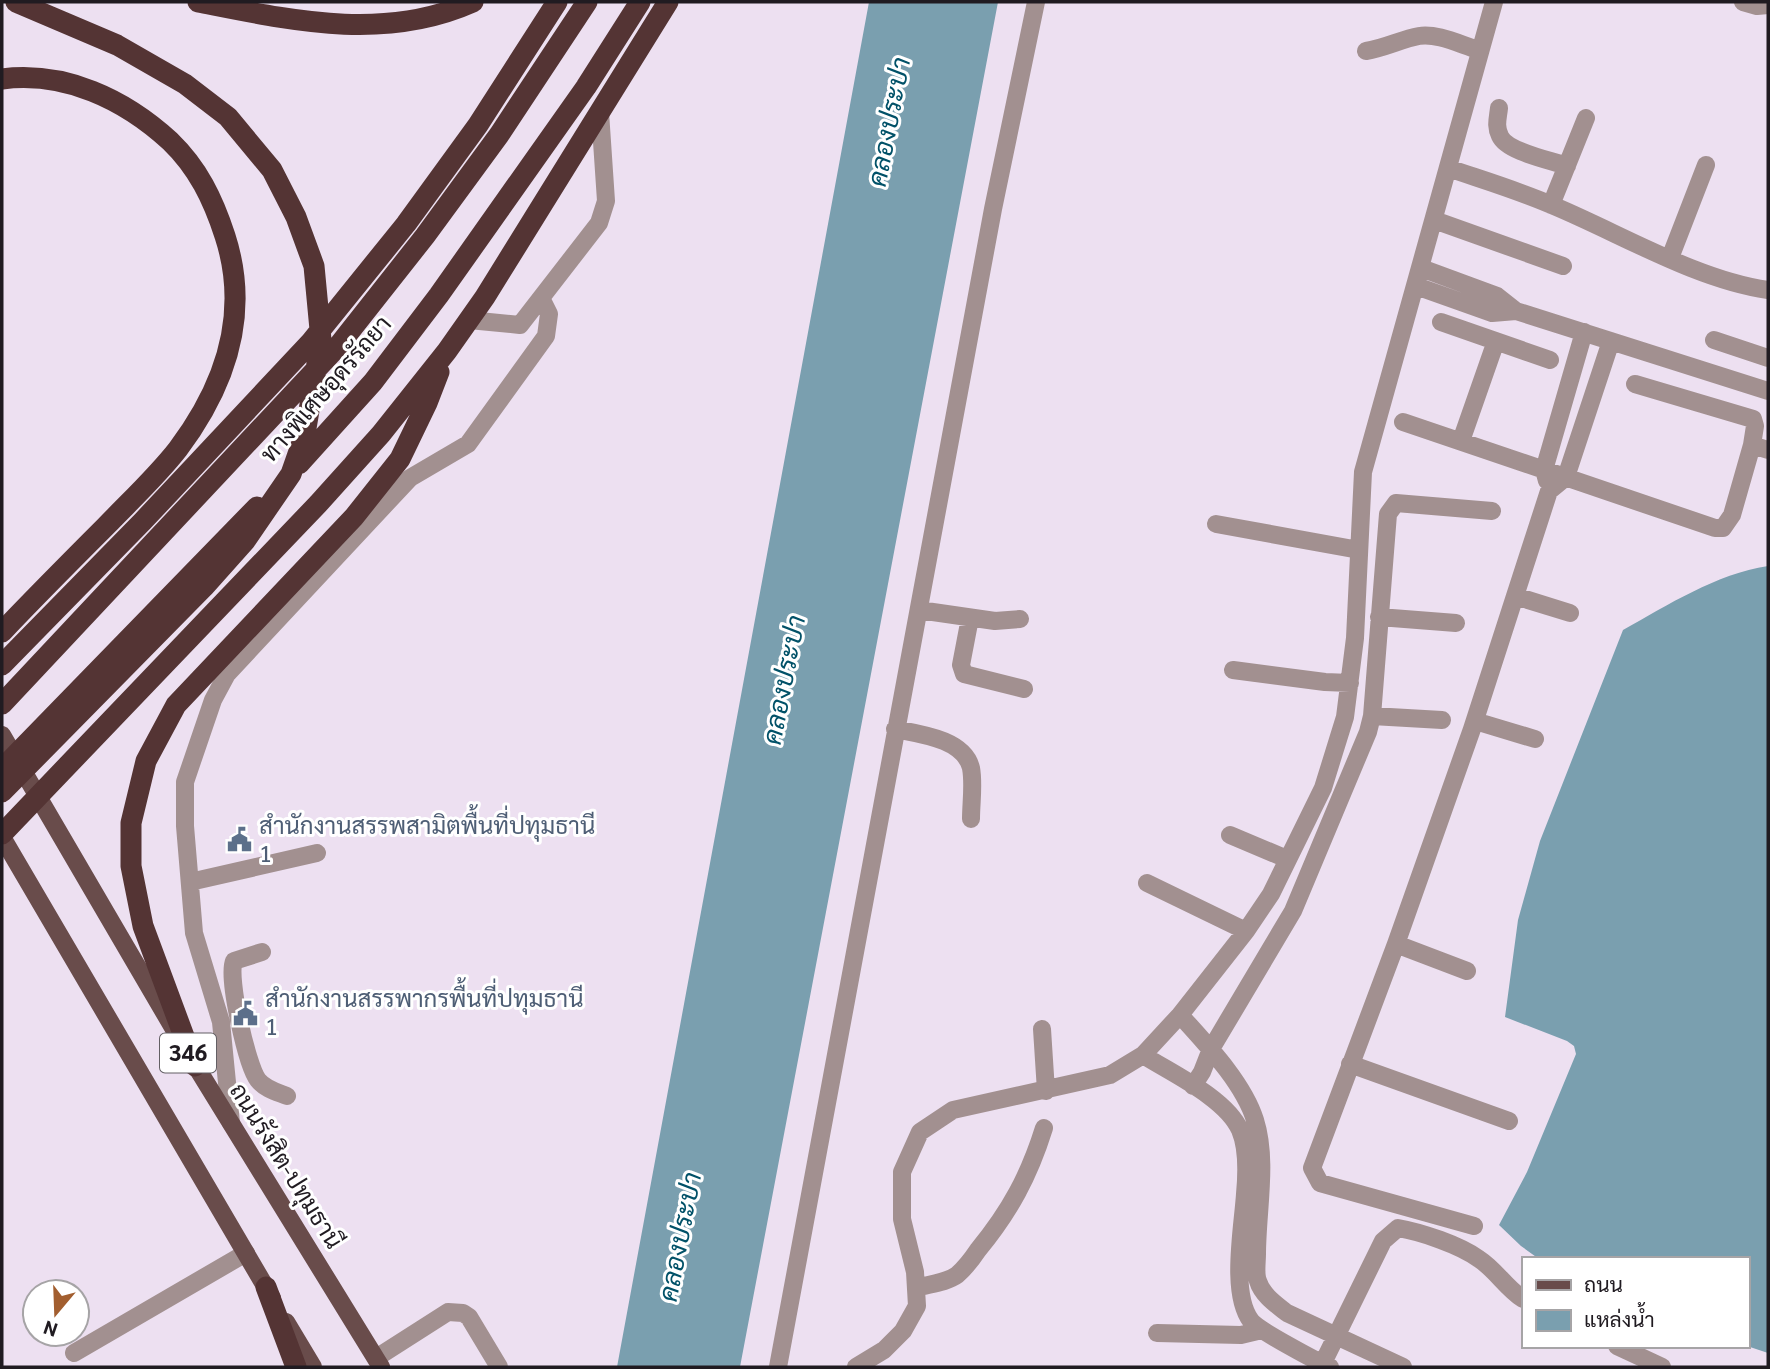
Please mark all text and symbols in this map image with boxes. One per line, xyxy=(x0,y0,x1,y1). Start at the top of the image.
water label: คลองประปา xyxy=(858,54,916,189)
street label: ทางพิเศษอุดรรัถยา xyxy=(252,308,399,469)
water label: คลองประปา xyxy=(753,612,811,747)
place label: สำนักงานสรรพสามิตพื้นที่ปทุมธานี 1 xyxy=(259,804,595,868)
public building icon: สำนักงานสรรพสามิตพื้นที่ปทุมธานี 1 xyxy=(225,826,253,854)
place label: สำนักงานสรรพากรพื้นที่ปทุมธานี 1 xyxy=(265,977,584,1041)
public building icon: สำนักงานสรรพากรพื้นที่ปทุมธานี 1 xyxy=(231,999,259,1027)
road number: 346 xyxy=(160,1034,216,1072)
street label: ถนนรังสิต-ปทุมธานี xyxy=(222,1076,352,1255)
water label: คลองประปา xyxy=(649,1169,707,1304)
legend xyxy=(1522,1257,1749,1348)
text: ถนน xyxy=(1584,1270,1623,1297)
north arrow xyxy=(21,1278,91,1348)
text: แหล่งน้ำ xyxy=(1584,1302,1655,1332)
text: N xyxy=(40,1317,60,1344)

